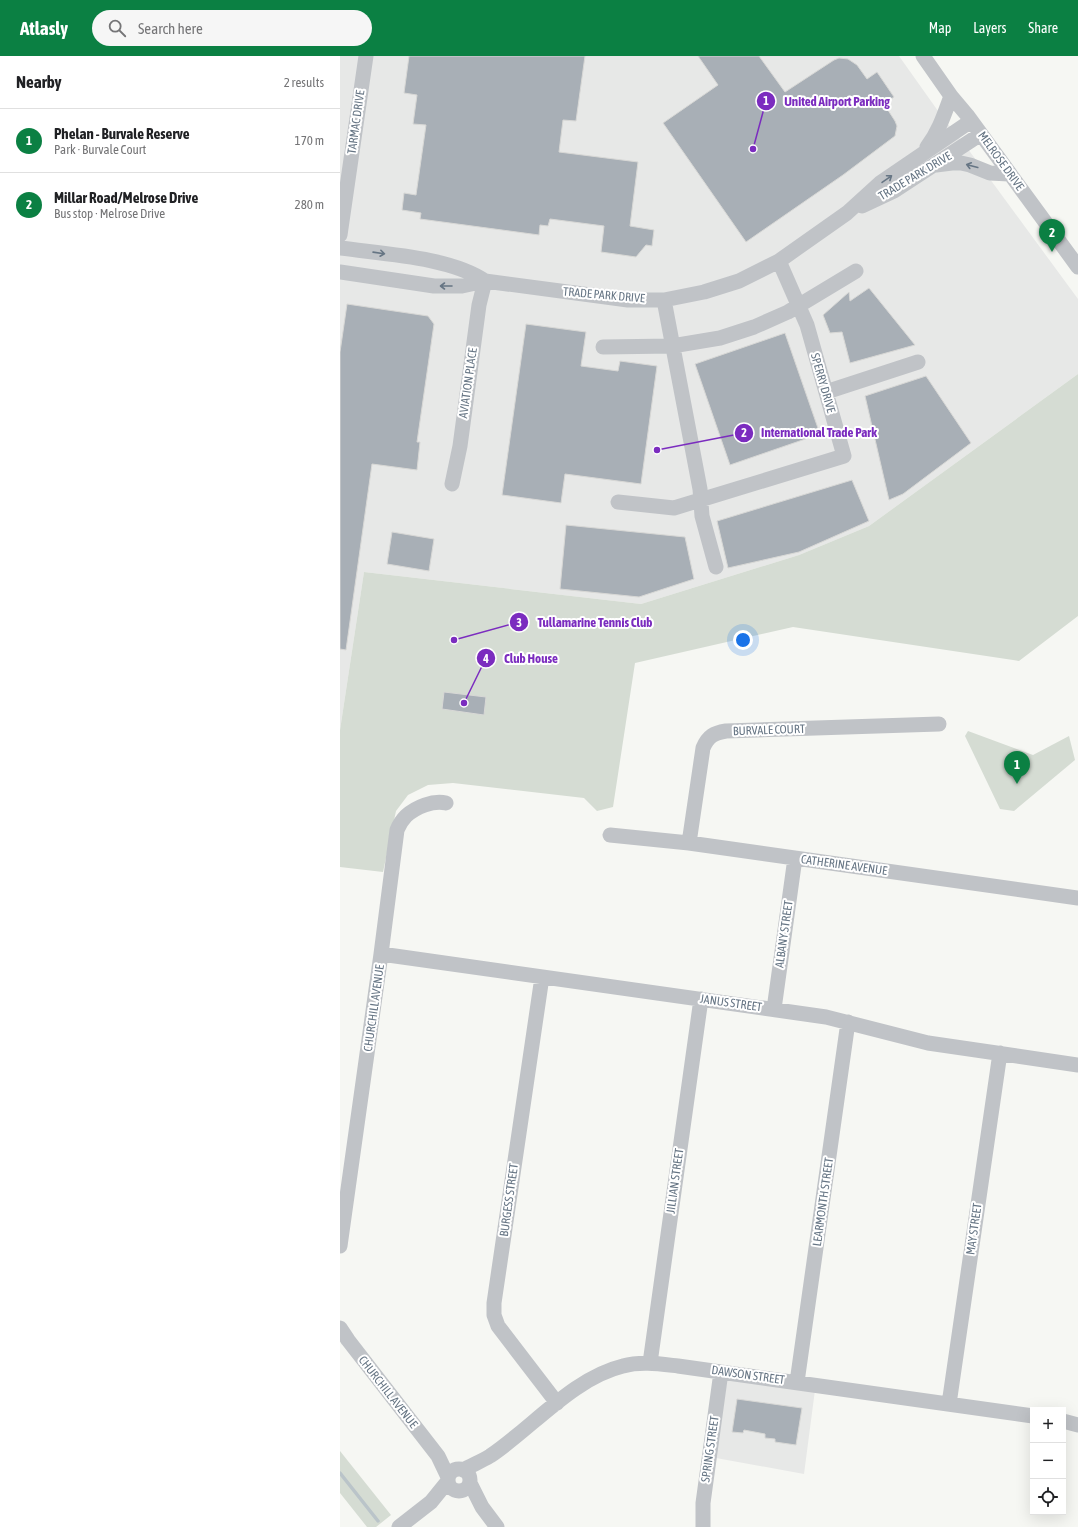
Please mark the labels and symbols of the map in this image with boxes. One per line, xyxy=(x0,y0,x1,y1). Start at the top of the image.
street label: TARMAC DRIVE xyxy=(345,89,367,155)
callout: United Airport Parking xyxy=(756,89,898,114)
text: 1 xyxy=(763,94,769,108)
text: United Airport Parking xyxy=(784,94,890,109)
street label: MELROSE DRIVE xyxy=(975,129,1027,193)
street label: TRADE PARK DRIVE xyxy=(876,149,954,203)
one-way arrow xyxy=(966,162,979,169)
one-way arrow xyxy=(881,175,892,183)
pin: 2 xyxy=(1039,219,1065,252)
one-way arrow xyxy=(372,249,385,257)
one-way arrow xyxy=(440,282,453,290)
street label: TRADE PARK DRIVE xyxy=(562,284,646,306)
street label: AVIATION PLACE xyxy=(456,347,480,419)
street label: SPERRY DRIVE xyxy=(808,351,838,415)
callout: International Trade Park xyxy=(734,420,885,445)
text: International Trade Park xyxy=(761,425,877,440)
text: 2 xyxy=(741,426,747,440)
callout: Tullamarine Tennis Club xyxy=(509,610,660,635)
text: Tullamarine Tennis Club xyxy=(537,615,653,630)
text: 3 xyxy=(516,616,522,630)
your location xyxy=(733,630,753,650)
callout: Club House xyxy=(476,646,566,671)
text: Club House xyxy=(504,651,558,666)
text: 4 xyxy=(482,652,489,666)
street label: BURVALE COURT xyxy=(733,722,806,738)
pin: 1 xyxy=(1004,751,1030,784)
street label: CATHERINE AVENUE xyxy=(800,852,888,878)
street label: ALBANY STREET xyxy=(772,899,796,969)
street label: CHURCHILL AVENUE xyxy=(361,964,387,1052)
street label: JANUS STREET xyxy=(699,992,764,1014)
street label: JILLIAN STREET xyxy=(663,1147,687,1214)
street label: LEARMONTH STREET xyxy=(810,1156,836,1247)
street label: BURGESS STREET xyxy=(497,1162,521,1237)
street label: MAY STREET xyxy=(963,1202,985,1256)
street label: CHURCHILL AVENUE xyxy=(356,1353,420,1431)
street label: DAWSON STREET xyxy=(711,1363,786,1387)
street label: SPRING STREET xyxy=(698,1414,722,1483)

